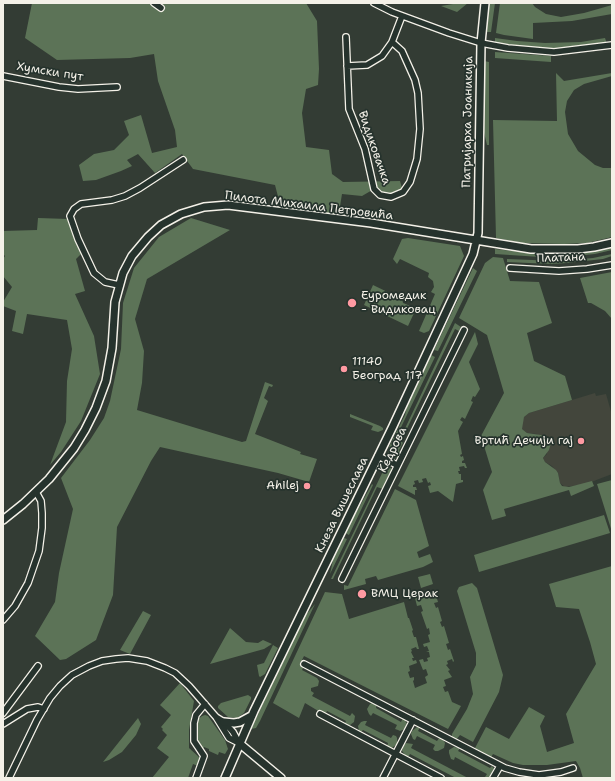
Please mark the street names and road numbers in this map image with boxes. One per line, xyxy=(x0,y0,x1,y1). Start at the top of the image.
street label: Патријарха Јоаникија xyxy=(460,56,476,188)
street label: Хумски пут xyxy=(16,60,84,84)
street label: Видиковачка xyxy=(355,109,393,187)
street label: Пилота Михаила Петровића xyxy=(224,189,394,223)
street label: Платана xyxy=(536,250,586,266)
street label: Кедрова xyxy=(376,425,410,475)
street label: Кнеза Вишеслава xyxy=(313,455,371,555)

